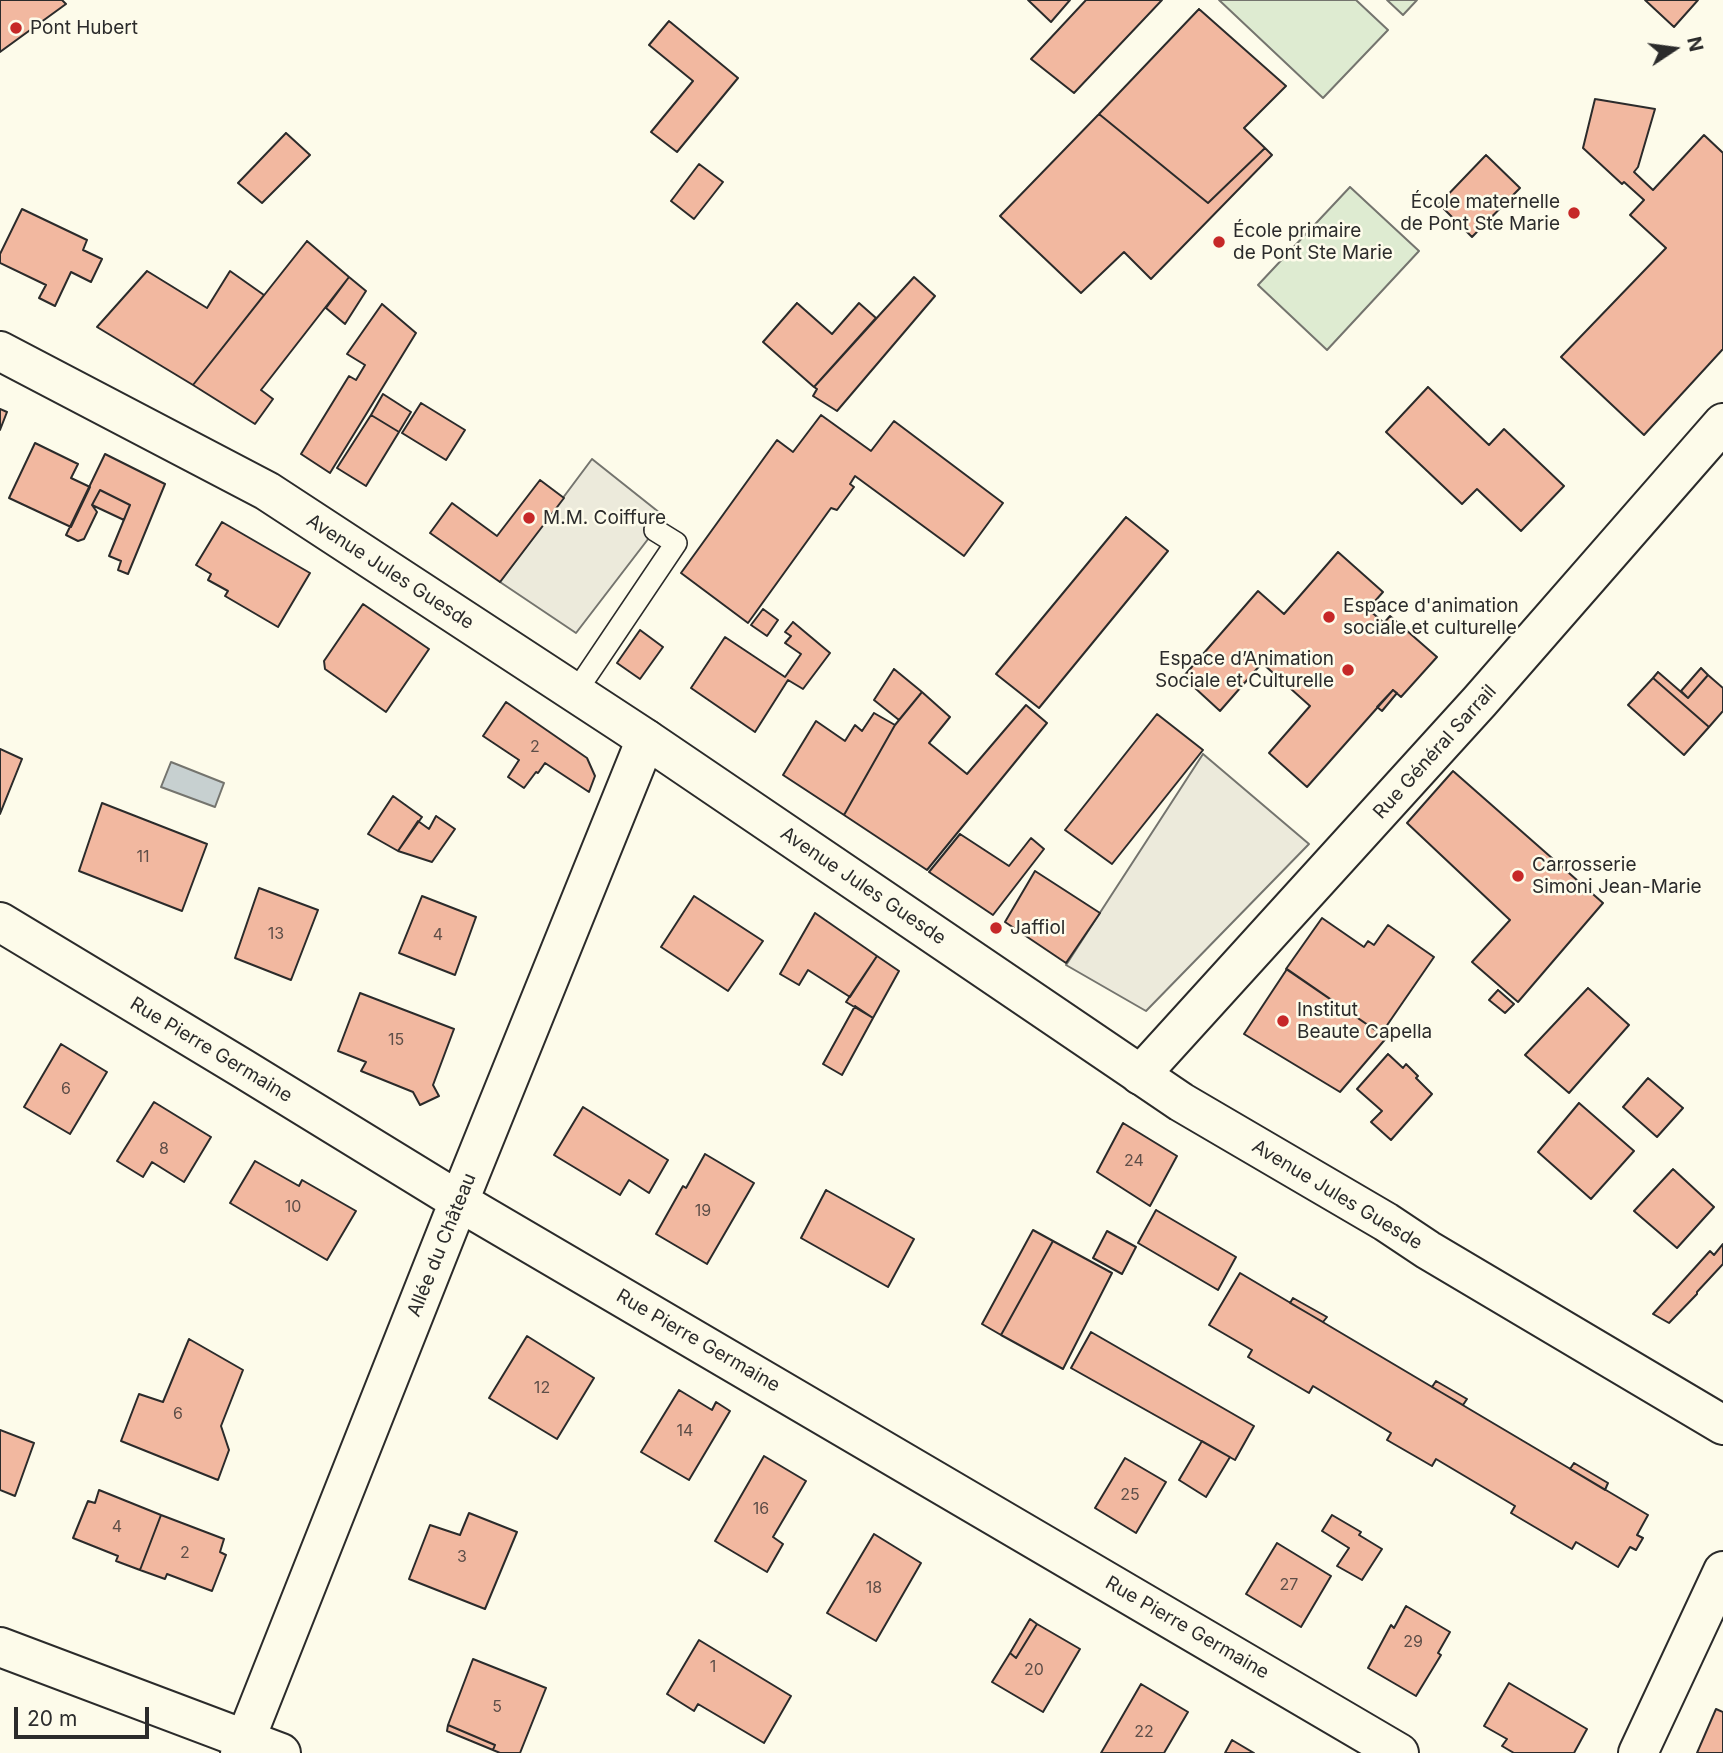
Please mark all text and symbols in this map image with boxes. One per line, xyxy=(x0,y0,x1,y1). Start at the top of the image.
north arrow xyxy=(1639,14,1709,84)
place label: Pont Hubert xyxy=(30,17,138,39)
marker: Pont Hubert xyxy=(8,20,24,36)
text: N xyxy=(1682,35,1708,54)
place label: École maternelle de Pont Ste Marie xyxy=(1400,191,1560,235)
marker: École maternelle de Pont Ste Marie xyxy=(1566,205,1582,221)
place label: École primaire de Pont Ste Marie xyxy=(1233,220,1393,264)
marker: École primaire de Pont Ste Marie xyxy=(1211,234,1227,250)
place label: M.M. Coiffure xyxy=(543,507,666,529)
street label: Avenue Jules Guesde xyxy=(302,509,478,635)
marker: M.M. Coiffure xyxy=(521,510,537,526)
place label: Espace d'animation sociale et culturelle xyxy=(1343,595,1519,639)
marker: Espace d'animation sociale et culturelle xyxy=(1321,609,1337,625)
place label: Espace d’Animation Sociale et Culturelle xyxy=(1155,648,1334,692)
marker: Espace d’Animation Sociale et Culturelle xyxy=(1340,662,1356,678)
street label: Rue Général Sarrail xyxy=(1369,680,1501,824)
house number: 2 xyxy=(530,737,540,757)
street label: Avenue Jules Guesde xyxy=(776,822,950,950)
house number: 11 xyxy=(136,847,150,867)
place label: Carrosserie Simoni Jean-Marie xyxy=(1532,854,1702,898)
marker: Carrosserie Simoni Jean-Marie xyxy=(1510,868,1526,884)
place label: Jaffiol xyxy=(1010,917,1065,939)
marker: Jaffiol xyxy=(988,920,1004,936)
house number: 13 xyxy=(268,924,284,944)
house number: 4 xyxy=(433,925,443,945)
street label: Rue Pierre Germaine xyxy=(126,993,296,1107)
place label: Institut Beaute Capella xyxy=(1297,999,1432,1043)
marker: Institut Beaute Capella xyxy=(1275,1013,1291,1029)
house number: 15 xyxy=(388,1030,404,1050)
house number: 6 xyxy=(61,1079,71,1099)
street label: Avenue Jules Guesde xyxy=(1248,1135,1426,1255)
house number: 8 xyxy=(159,1139,169,1159)
house number: 24 xyxy=(1124,1151,1144,1171)
street label: Allée du Château xyxy=(403,1170,481,1320)
house number: 10 xyxy=(285,1197,301,1217)
house number: 19 xyxy=(695,1201,711,1221)
street label: Rue Pierre Germaine xyxy=(612,1285,784,1397)
house number: 12 xyxy=(534,1378,550,1398)
house number: 6 xyxy=(173,1404,183,1424)
house number: 14 xyxy=(677,1421,693,1441)
house number: 25 xyxy=(1120,1485,1140,1505)
house number: 16 xyxy=(753,1499,769,1519)
house number: 4 xyxy=(112,1517,122,1537)
house number: 2 xyxy=(180,1543,190,1563)
house number: 3 xyxy=(457,1547,467,1567)
street label: Rue Pierre Germaine xyxy=(1101,1572,1273,1684)
house number: 27 xyxy=(1280,1575,1298,1595)
house number: 18 xyxy=(866,1578,882,1598)
house number: 29 xyxy=(1403,1632,1423,1652)
house number: 1 xyxy=(710,1657,716,1677)
house number: 20 xyxy=(1024,1660,1044,1680)
scale bar xyxy=(18,1694,152,1738)
house number: 5 xyxy=(492,1697,502,1717)
text: 20 m xyxy=(27,1706,77,1731)
house number: 22 xyxy=(1134,1722,1154,1742)

